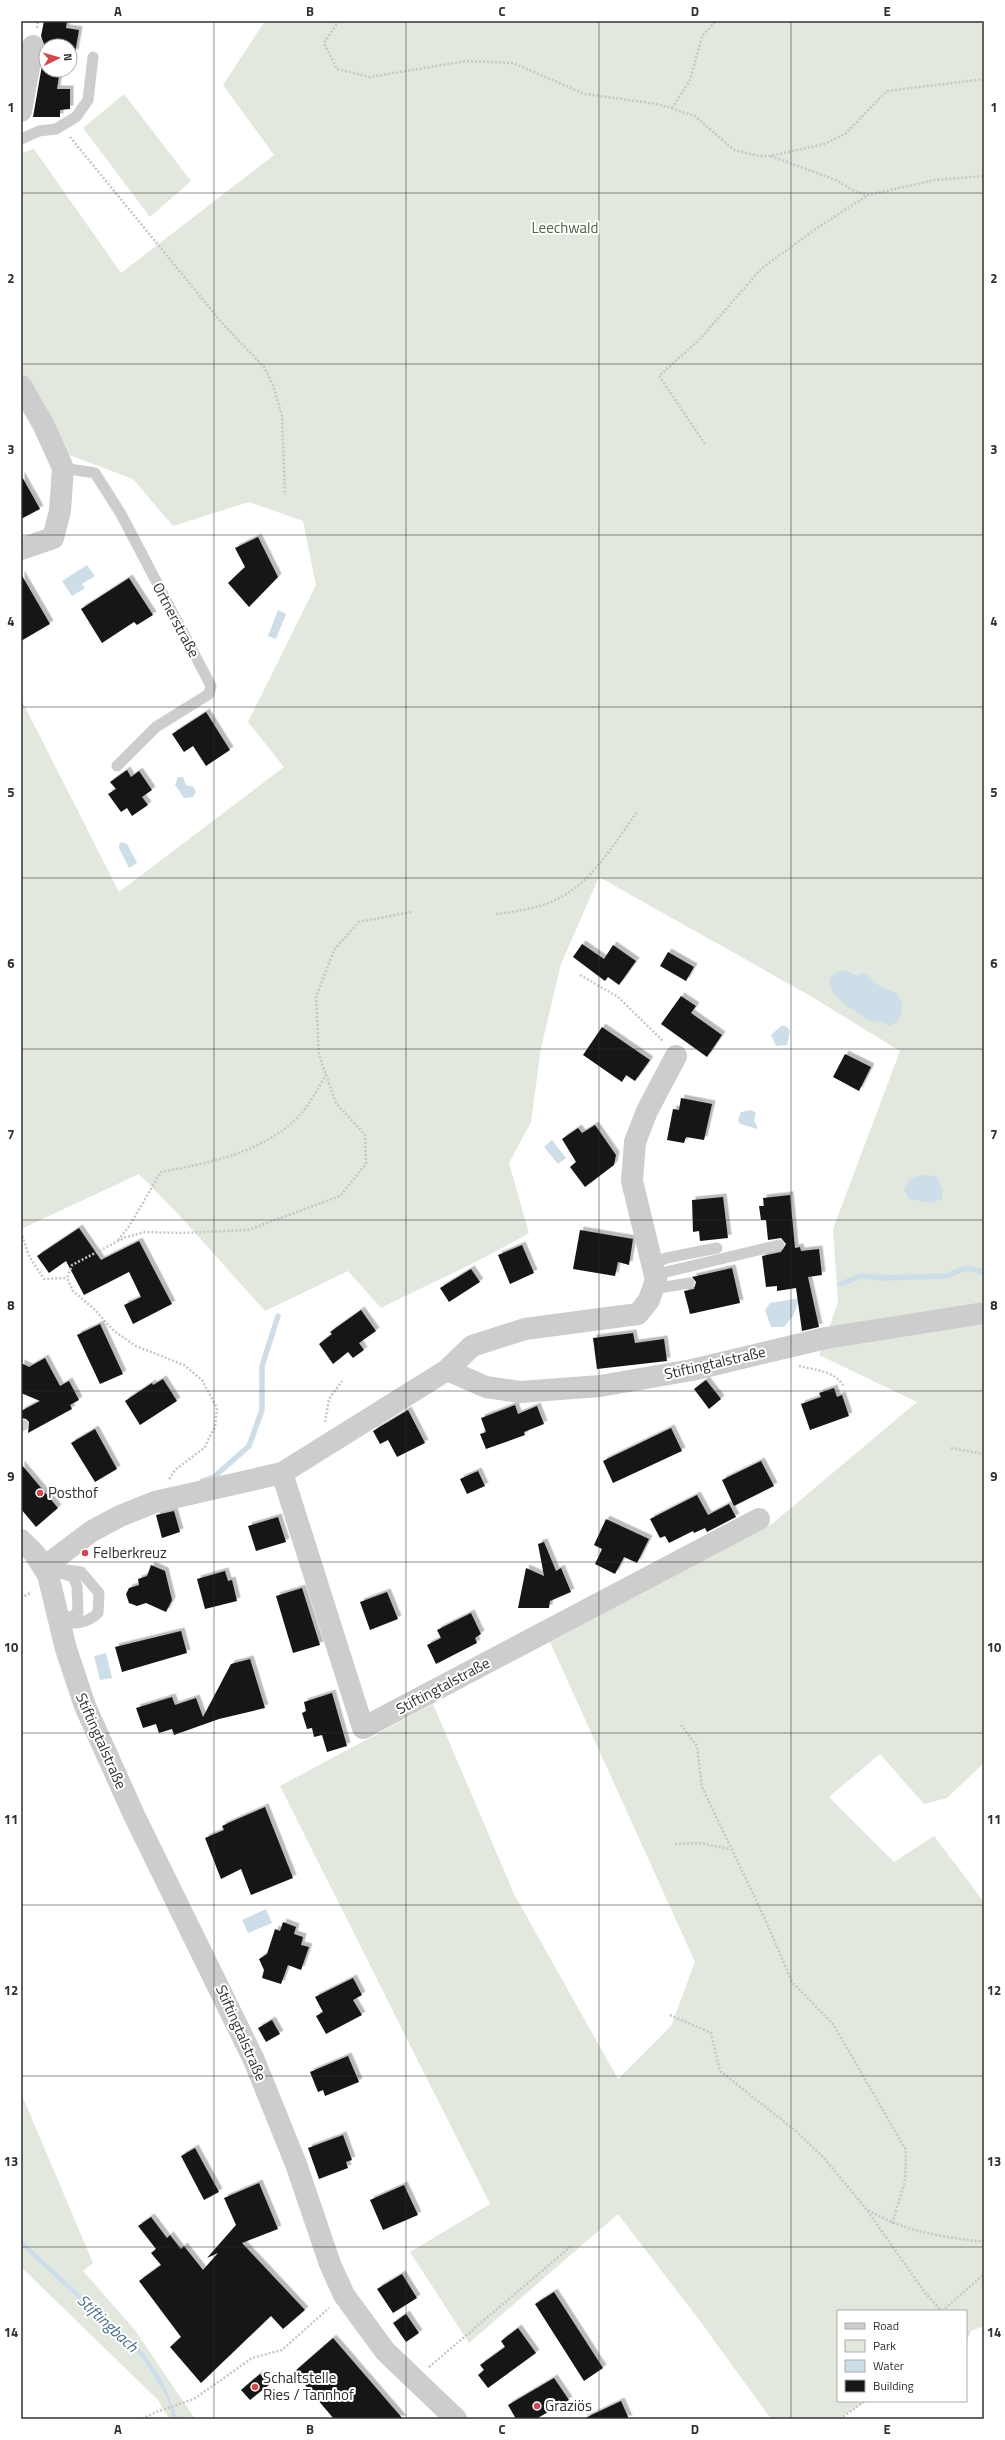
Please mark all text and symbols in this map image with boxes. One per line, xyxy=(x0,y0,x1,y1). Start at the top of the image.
text: A xyxy=(114,1,122,21)
text: B xyxy=(306,1,314,21)
text: C xyxy=(498,1,506,21)
text: D xyxy=(691,1,699,21)
text: E xyxy=(883,1,891,21)
north arrow xyxy=(38,38,78,78)
text: N xyxy=(60,53,76,62)
text: 1 xyxy=(7,97,15,117)
text: 1 xyxy=(990,97,998,117)
park label: Leechwald xyxy=(531,216,599,239)
text: 2 xyxy=(7,268,15,288)
text: 2 xyxy=(990,268,998,288)
text: 3 xyxy=(7,439,15,459)
text: 3 xyxy=(990,439,998,459)
street label: Ortnerstraße xyxy=(147,578,206,662)
text: 4 xyxy=(7,611,15,631)
text: 4 xyxy=(990,611,998,631)
text: 5 xyxy=(7,782,15,802)
text: 5 xyxy=(990,782,998,802)
text: 6 xyxy=(7,953,15,973)
text: 6 xyxy=(990,953,998,973)
text: 7 xyxy=(7,1124,15,1144)
text: 7 xyxy=(990,1124,998,1144)
text: 8 xyxy=(7,1295,15,1315)
text: 8 xyxy=(990,1295,998,1315)
street label: Stiftingtalstraße xyxy=(662,1340,768,1385)
text: 9 xyxy=(7,1466,15,1486)
text: 9 xyxy=(990,1466,998,1486)
place label: Posthof xyxy=(48,1481,98,1504)
marker: Posthof xyxy=(35,1488,45,1498)
place label: Felberkreuz xyxy=(93,1541,167,1564)
marker: Felberkreuz xyxy=(80,1548,90,1558)
text: 10 xyxy=(4,1637,18,1657)
text: 10 xyxy=(987,1637,1001,1657)
street label: Stiftingtalstraße xyxy=(392,1651,494,1720)
street label: Stiftingtalstraße xyxy=(70,1689,133,1793)
text: 11 xyxy=(4,1809,18,1829)
text: 11 xyxy=(987,1809,1001,1829)
text: 12 xyxy=(4,1980,18,2000)
text: 12 xyxy=(987,1980,1001,2000)
street label: Stiftingtalstraße xyxy=(210,1981,273,2085)
text: 13 xyxy=(4,2151,18,2171)
text: 13 xyxy=(987,2151,1001,2171)
water label: Stiftingbach xyxy=(72,2288,145,2358)
legend xyxy=(837,2310,967,2402)
text: Road xyxy=(873,2316,899,2335)
text: 14 xyxy=(4,2322,18,2342)
text: 14 xyxy=(987,2322,1001,2342)
text: Park xyxy=(873,2336,896,2355)
text: Water xyxy=(873,2356,904,2375)
place label: Schaltstelle Ries / Tannhof xyxy=(263,2366,354,2406)
text: Building xyxy=(873,2376,914,2395)
marker: Schaltstelle Ries / Tannhof xyxy=(250,2382,260,2392)
place label: Graziös xyxy=(545,2394,592,2417)
marker: Graziös xyxy=(532,2401,542,2411)
text: A xyxy=(114,2419,122,2439)
text: B xyxy=(306,2419,314,2439)
text: C xyxy=(498,2419,506,2439)
text: D xyxy=(691,2419,699,2439)
text: E xyxy=(883,2419,891,2439)

